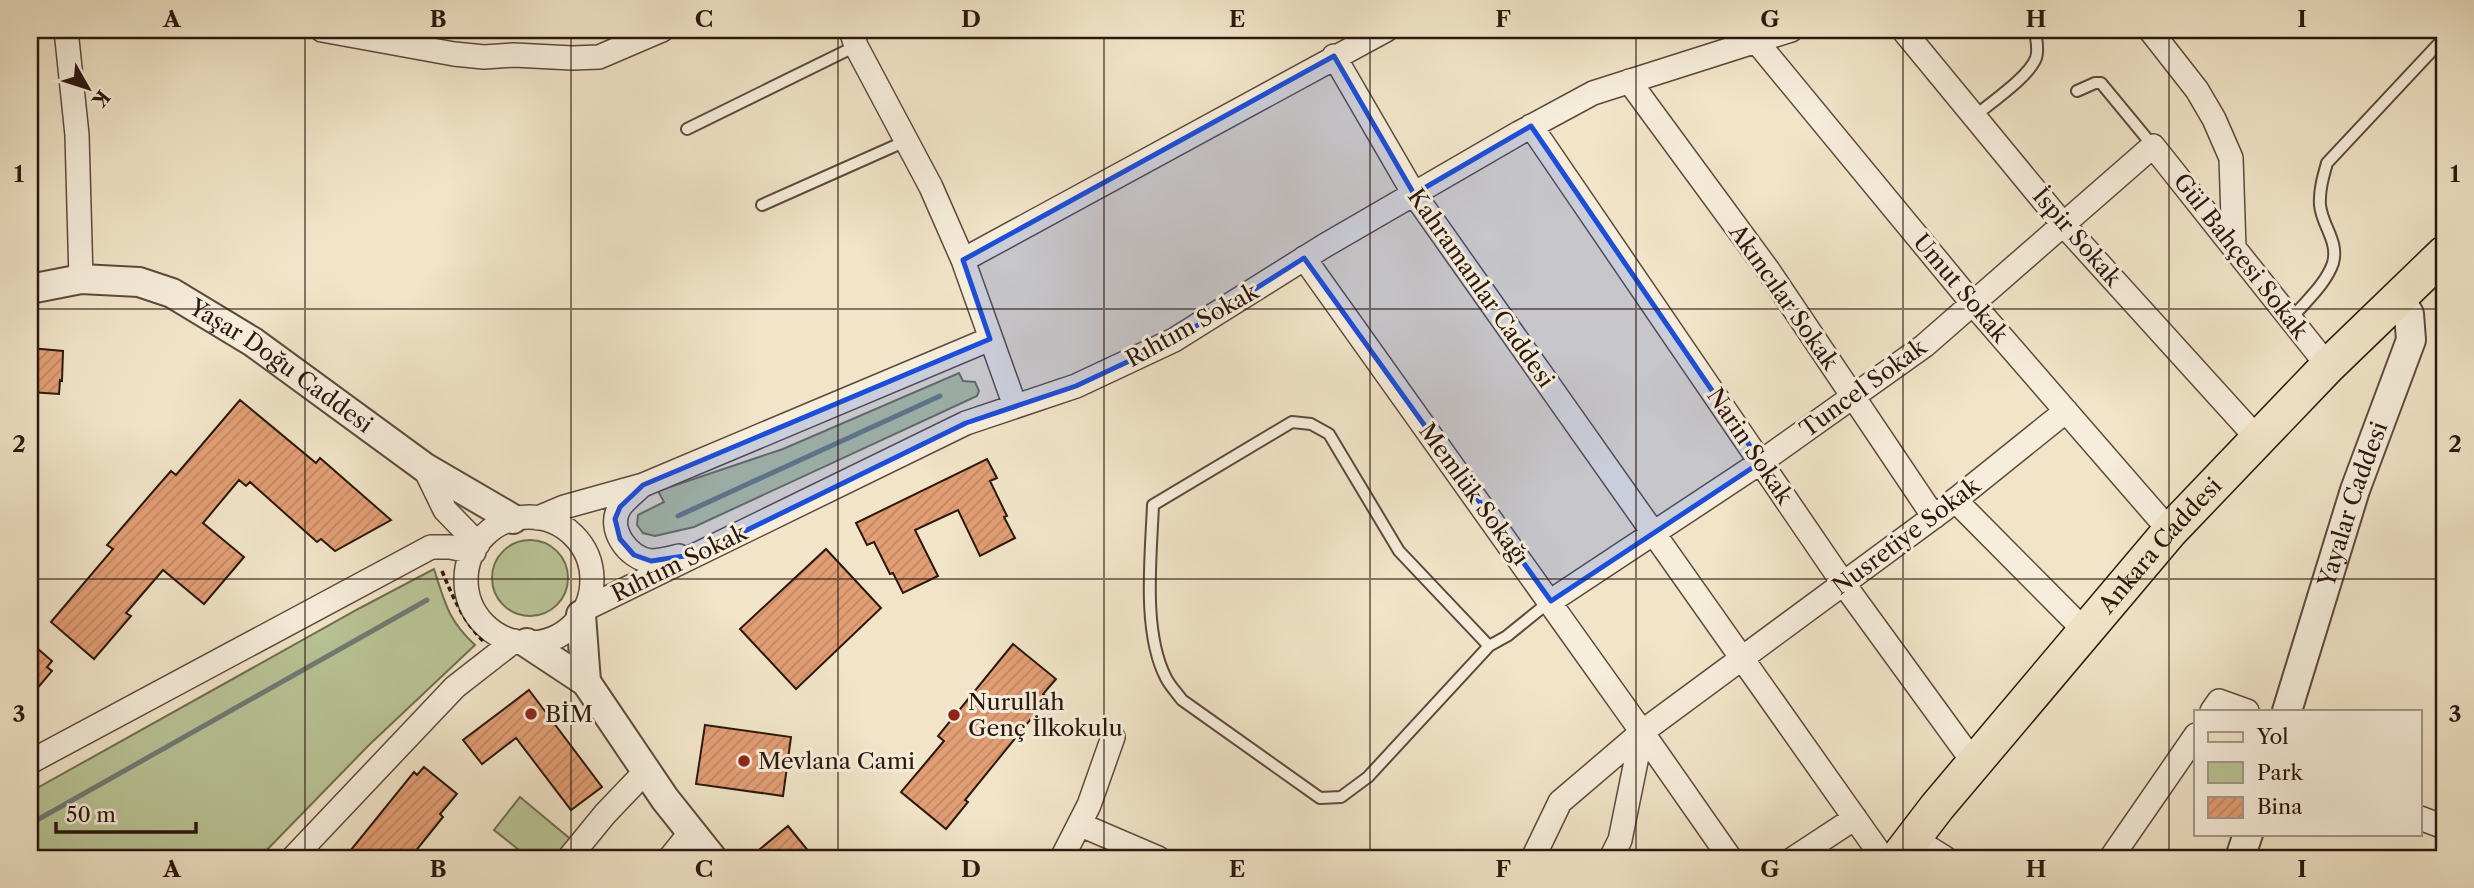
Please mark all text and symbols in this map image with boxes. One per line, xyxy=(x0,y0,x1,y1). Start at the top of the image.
text: A xyxy=(162,5,182,33)
text: B xyxy=(429,5,447,33)
text: C xyxy=(695,5,713,33)
text: D xyxy=(961,5,981,33)
text: E xyxy=(1229,5,1245,33)
text: F xyxy=(1495,5,1511,33)
text: G xyxy=(1760,5,1780,33)
text: H xyxy=(2026,5,2047,33)
text: I xyxy=(2297,5,2307,33)
north arrow xyxy=(52,52,122,122)
text: K xyxy=(87,85,115,112)
text: 1 xyxy=(14,160,25,188)
text: 1 xyxy=(2450,160,2461,188)
street label: Gül Bahçesi Sokak xyxy=(2168,168,2315,346)
street label: İspir Sokak xyxy=(2027,182,2128,293)
street label: Kahramanlar Caddesi xyxy=(1402,183,1560,393)
street label: Akıncılar Sokak xyxy=(1723,218,1846,377)
street label: Umut Sokak xyxy=(1907,228,2016,349)
street label: Rıhtım Sokak xyxy=(1121,276,1265,373)
street label: Yaşar Doğu Caddesi xyxy=(183,292,378,439)
street label: Tuncel Sokak xyxy=(1794,332,1933,443)
street label: Narin Sokak xyxy=(1701,383,1800,511)
street label: Memlük Sokağı xyxy=(1413,418,1535,570)
street label: Yayalar Caddesi xyxy=(2312,418,2393,591)
text: 2 xyxy=(12,430,26,458)
text: 2 xyxy=(2448,430,2462,458)
street label: Nusretiye Sokak xyxy=(1827,470,1987,600)
street label: Ankara Caddesi xyxy=(2092,472,2228,620)
street label: Rıhtım Sokak xyxy=(607,517,753,608)
place label: Nurullah Genç İlkokulu xyxy=(968,688,1123,742)
text: 3 xyxy=(13,700,26,728)
place label: BİM xyxy=(545,700,593,728)
text: 3 xyxy=(2449,700,2462,728)
marker: BİM xyxy=(523,706,539,722)
marker: Nurullah Genç İlkokulu xyxy=(946,707,962,723)
legend xyxy=(2194,710,2422,836)
text: Yol xyxy=(2256,724,2289,749)
place label: Mevlana Cami xyxy=(758,747,915,775)
marker: Mevlana Cami xyxy=(736,753,752,769)
text: Park xyxy=(2257,760,2303,785)
scale bar xyxy=(56,790,196,834)
text: Bina xyxy=(2257,794,2303,819)
text: 50 m xyxy=(66,802,116,827)
text: A xyxy=(162,855,182,883)
text: B xyxy=(429,855,447,883)
text: C xyxy=(695,855,713,883)
text: D xyxy=(961,855,981,883)
text: E xyxy=(1229,855,1245,883)
text: F xyxy=(1495,855,1511,883)
text: G xyxy=(1760,855,1780,883)
text: H xyxy=(2026,855,2047,883)
text: I xyxy=(2297,855,2307,883)

